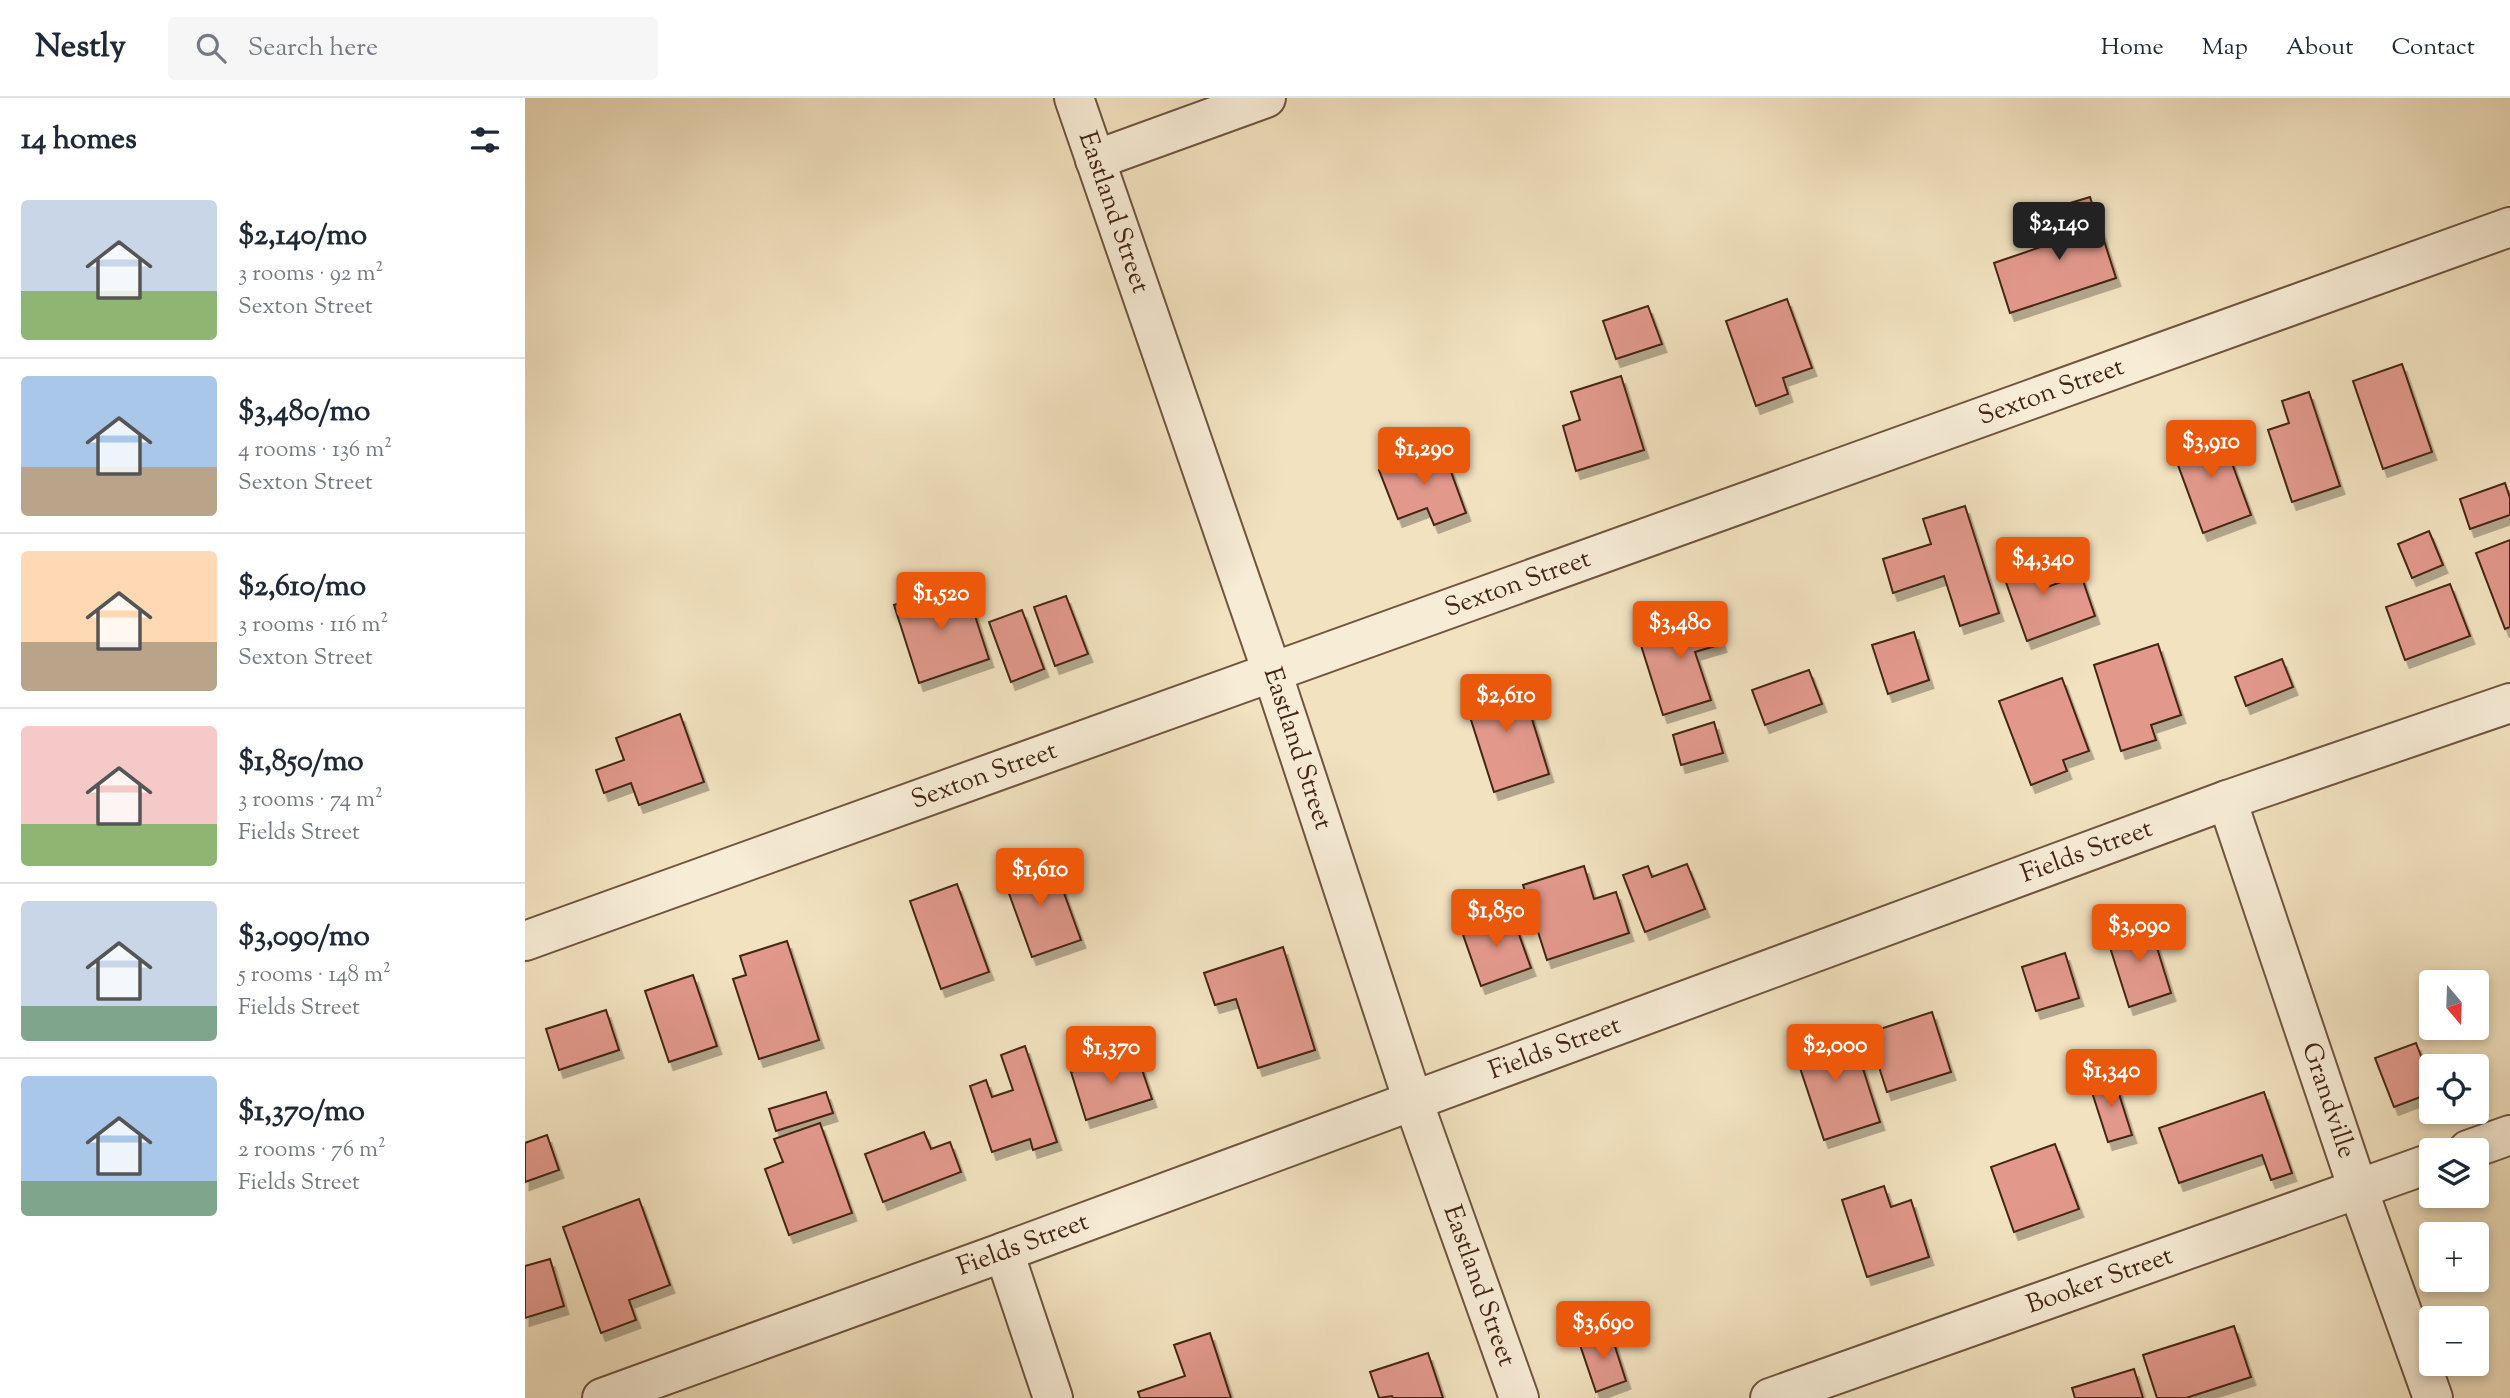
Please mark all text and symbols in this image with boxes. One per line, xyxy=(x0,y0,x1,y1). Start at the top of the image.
search box xyxy=(168,17,658,80)
text: Nestly xyxy=(35,24,126,72)
icon: search xyxy=(192,29,230,67)
text: Search here xyxy=(248,30,378,67)
text: Home xyxy=(2101,31,2164,65)
text: Map xyxy=(2202,31,2248,65)
text: About xyxy=(2286,31,2353,65)
text: Contact xyxy=(2391,31,2475,65)
text: 14 homes xyxy=(21,119,137,162)
icon: filters xyxy=(466,121,504,159)
street label: Eastland Street xyxy=(1068,127,1158,298)
pin: $2,140 xyxy=(2002,202,2116,262)
text: $2,140 xyxy=(2029,208,2089,241)
text: $2,140/mo xyxy=(238,215,367,258)
icon: home xyxy=(77,228,161,312)
text: 3 rooms · 92 m² xyxy=(238,258,383,291)
text: Sexton Street xyxy=(238,291,373,324)
street label: Sexton Street xyxy=(1973,349,2129,435)
text: $3,480/mo xyxy=(238,391,370,434)
icon: home xyxy=(77,404,161,488)
pin: $3,910 xyxy=(2154,420,2268,480)
text: $3,910 xyxy=(2182,426,2240,459)
pin: $1,290 xyxy=(1367,428,1481,487)
text: $1,290 xyxy=(1394,433,1454,466)
text: 4 rooms · 136 m² xyxy=(238,434,392,467)
text: Sexton Street xyxy=(238,467,373,500)
pin: $4,340 xyxy=(1986,538,2100,597)
street label: Sexton Street xyxy=(1440,541,1596,627)
text: $4,340 xyxy=(2012,543,2074,576)
text: $2,610/mo xyxy=(238,566,366,609)
pin: $1,520 xyxy=(884,573,998,632)
text: $1,520 xyxy=(912,578,970,611)
icon: home xyxy=(77,579,161,663)
pin: $3,480 xyxy=(1623,602,1737,661)
text: $3,480 xyxy=(1649,607,1711,640)
text: 3 rooms · 116 m² xyxy=(238,609,388,642)
text: Sexton Street xyxy=(238,642,373,675)
street label: Eastland Street xyxy=(1253,663,1341,835)
pin: $2,610 xyxy=(1449,674,1563,734)
text: $2,610 xyxy=(1476,680,1536,713)
street label: Sexton Street xyxy=(906,733,1062,819)
text: $1,850/mo xyxy=(238,741,364,784)
icon: home xyxy=(77,754,161,838)
text: 3 rooms · 74 m² xyxy=(238,784,383,817)
street label: Fields Street xyxy=(2016,811,2158,893)
text: Fields Street xyxy=(238,817,360,850)
pin: $1,610 xyxy=(983,848,1097,908)
text: $1,610 xyxy=(1012,854,1068,887)
pin: $1,850 xyxy=(1439,890,1553,949)
text: $1,850 xyxy=(1467,895,1525,928)
pin: $3,090 xyxy=(2082,904,2196,964)
text: $3,090 xyxy=(2108,910,2170,943)
text: $3,090/mo xyxy=(238,916,370,959)
icon: home xyxy=(77,929,161,1013)
text: 5 rooms · 148 m² xyxy=(238,959,391,992)
north arrow xyxy=(2419,970,2489,1040)
map controls xyxy=(2419,970,2489,1376)
text: Fields Street xyxy=(238,992,360,1025)
street label: Fields Street xyxy=(1484,1007,1626,1090)
pin: $2,000 xyxy=(1778,1024,1892,1084)
pin: $1,370 xyxy=(1054,1026,1168,1086)
text: $2,000 xyxy=(1803,1030,1867,1063)
text: $1,370 xyxy=(1082,1032,1140,1065)
street label: Grandville xyxy=(2291,1038,2365,1163)
pin: $1,340 xyxy=(2054,1049,2168,1109)
button: locate xyxy=(2419,1054,2489,1124)
text: $1,340 xyxy=(2082,1055,2140,1088)
text: $1,370/mo xyxy=(238,1091,365,1134)
icon: home xyxy=(77,1104,161,1188)
text: 2 rooms · 76 m² xyxy=(238,1134,386,1167)
button: layers xyxy=(2419,1138,2489,1208)
text: Fields Street xyxy=(238,1167,360,1200)
street label: Eastland Street xyxy=(1433,1200,1525,1372)
street label: Fields Street xyxy=(952,1204,1094,1286)
button: + xyxy=(2419,1222,2489,1292)
street label: Booker Street xyxy=(2021,1238,2178,1324)
pin: $3,690 xyxy=(1546,1302,1660,1361)
button: − xyxy=(2419,1306,2489,1376)
text: $3,690 xyxy=(1572,1307,1634,1340)

